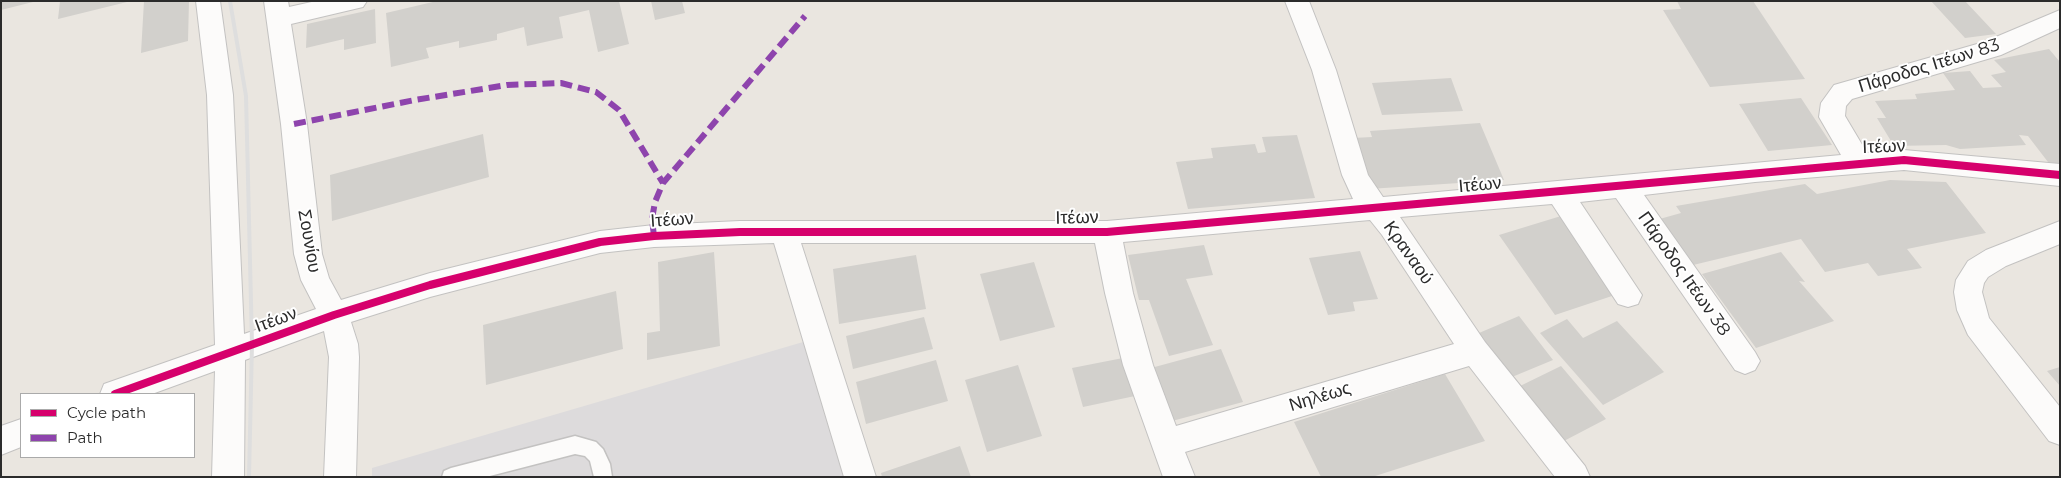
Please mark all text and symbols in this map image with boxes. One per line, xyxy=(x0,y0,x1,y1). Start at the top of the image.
street label: Πάροδος Ιτέων 83 xyxy=(1856,34,2002,98)
street label: Ιτέων xyxy=(1862,135,1906,159)
street label: Ιτέων xyxy=(1458,172,1502,198)
street label: Ιτέων xyxy=(1055,207,1099,229)
street label: Σουνίου xyxy=(293,208,325,274)
street label: Ιτέων xyxy=(650,208,694,232)
street label: Πάροδος Ιτέων 38 xyxy=(1633,208,1735,340)
street label: Κραναού xyxy=(1379,217,1437,289)
street label: Ιτέων xyxy=(252,302,300,338)
street label: Νηλέως xyxy=(1286,377,1354,417)
legend xyxy=(20,393,195,458)
text: Cycle path xyxy=(67,403,146,422)
text: Path xyxy=(67,428,103,447)

